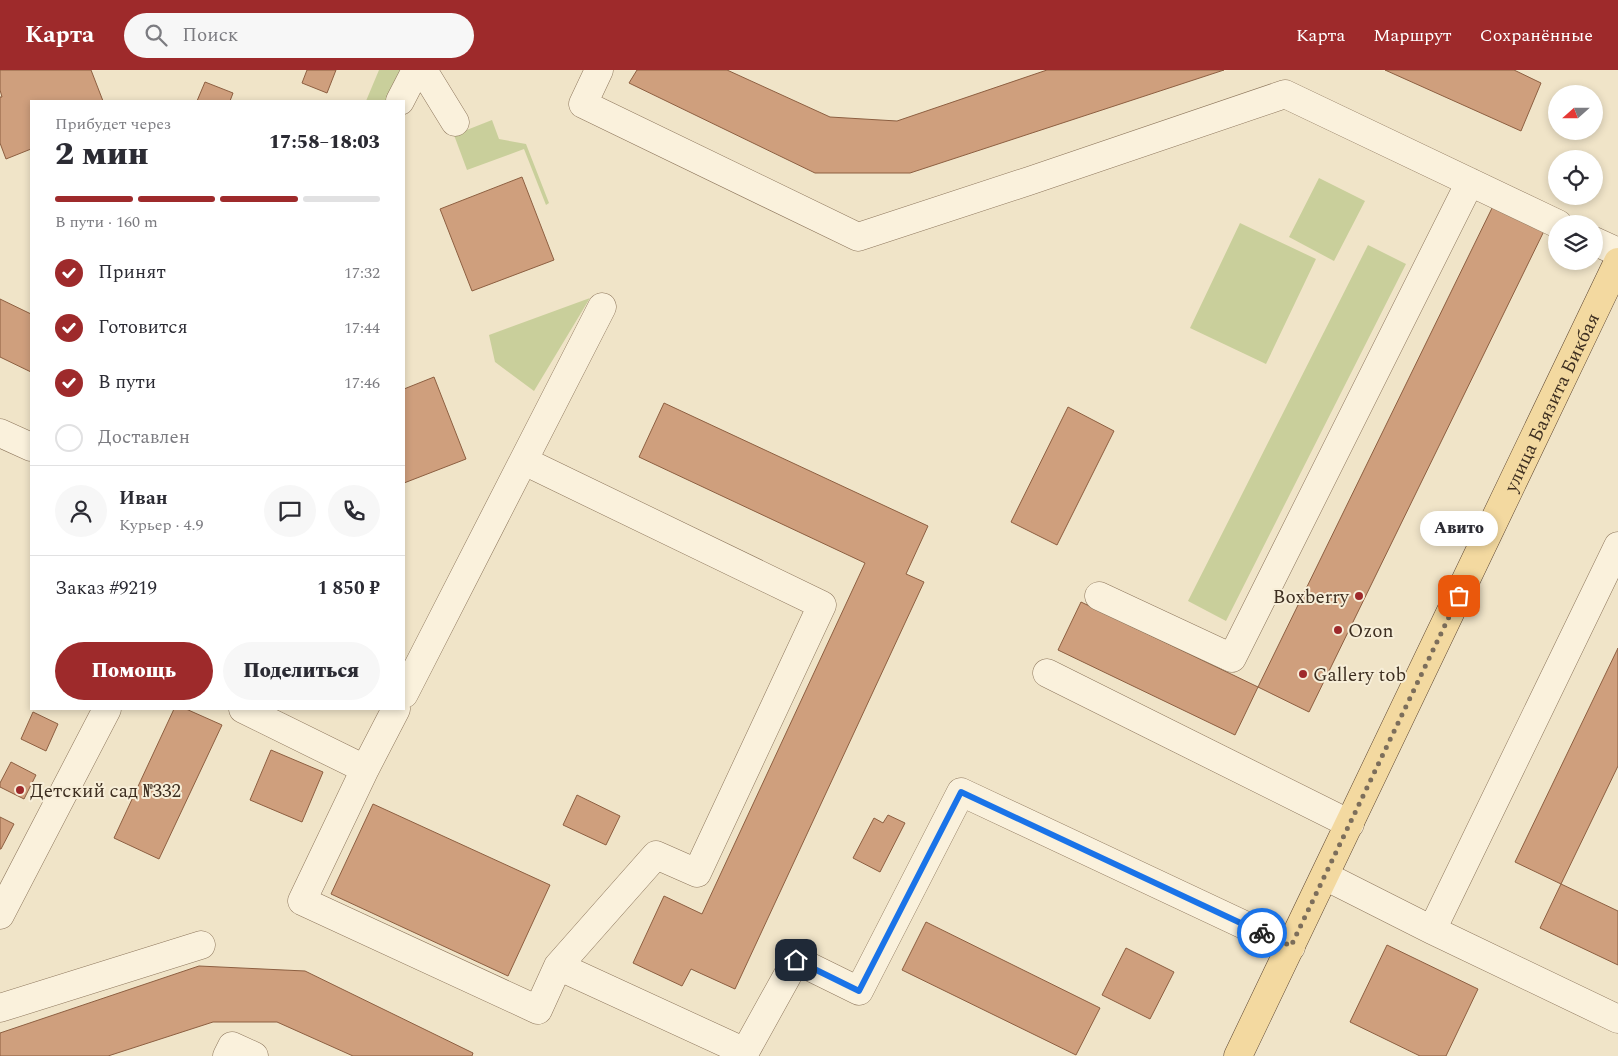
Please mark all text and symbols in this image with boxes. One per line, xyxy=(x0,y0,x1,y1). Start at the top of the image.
search box xyxy=(124,13,474,58)
text: Карта xyxy=(25,17,94,53)
icon: search xyxy=(142,21,170,49)
text: Поиск xyxy=(182,21,238,50)
text: Карта xyxy=(1296,22,1345,49)
text: Маршрут xyxy=(1373,22,1452,49)
text: Сохранённые xyxy=(1480,22,1593,49)
north arrow xyxy=(1548,85,1602,140)
map controls xyxy=(1548,85,1603,270)
text: Прибудет через xyxy=(55,112,171,136)
text: 17:58–18:03 xyxy=(269,128,380,157)
text: 2 мин xyxy=(55,130,149,179)
button: locate xyxy=(1548,150,1603,205)
text: В пути · 160 m xyxy=(55,210,158,234)
button: layers xyxy=(1548,215,1603,270)
text: Принят xyxy=(98,258,166,287)
icon: check xyxy=(55,259,83,287)
text: 17:32 xyxy=(344,261,380,285)
street label: улица Баязита Бикбая xyxy=(1497,308,1608,498)
text: Готовится xyxy=(98,313,188,342)
icon: check xyxy=(55,314,83,342)
text: 17:44 xyxy=(344,316,380,340)
text: В пути xyxy=(98,368,156,397)
icon: check xyxy=(55,369,83,397)
text: 17:46 xyxy=(344,371,380,395)
text: Доставлен xyxy=(98,423,190,452)
text: Иван xyxy=(119,484,168,513)
button: person xyxy=(55,485,107,537)
button: chat xyxy=(264,485,316,537)
button: phone xyxy=(328,485,380,537)
callout: Авито xyxy=(1420,511,1498,546)
text: Курьер · 4.9 xyxy=(119,513,204,537)
text: Авито xyxy=(1434,516,1484,540)
text: Заказ #9219 xyxy=(55,574,157,603)
text: 1 850 ₽ xyxy=(317,574,380,603)
pin xyxy=(1438,575,1480,617)
icon: bag xyxy=(1445,582,1473,610)
place label: Boxberry xyxy=(1273,583,1350,612)
marker: Boxberry xyxy=(1353,590,1365,602)
place label: Ozon xyxy=(1348,617,1394,646)
marker: Ozon xyxy=(1332,624,1344,636)
button: Помощь xyxy=(55,642,213,700)
button: Поделиться xyxy=(223,642,380,700)
place label: Gallery tob xyxy=(1313,661,1406,690)
marker: Gallery tob xyxy=(1297,668,1309,680)
place label: Детский сад №332 xyxy=(30,777,181,806)
marker: Детский сад №332 xyxy=(14,784,26,796)
courier xyxy=(1237,908,1287,958)
icon: bike xyxy=(1248,919,1276,947)
pin xyxy=(775,939,817,981)
icon: home xyxy=(782,946,810,974)

